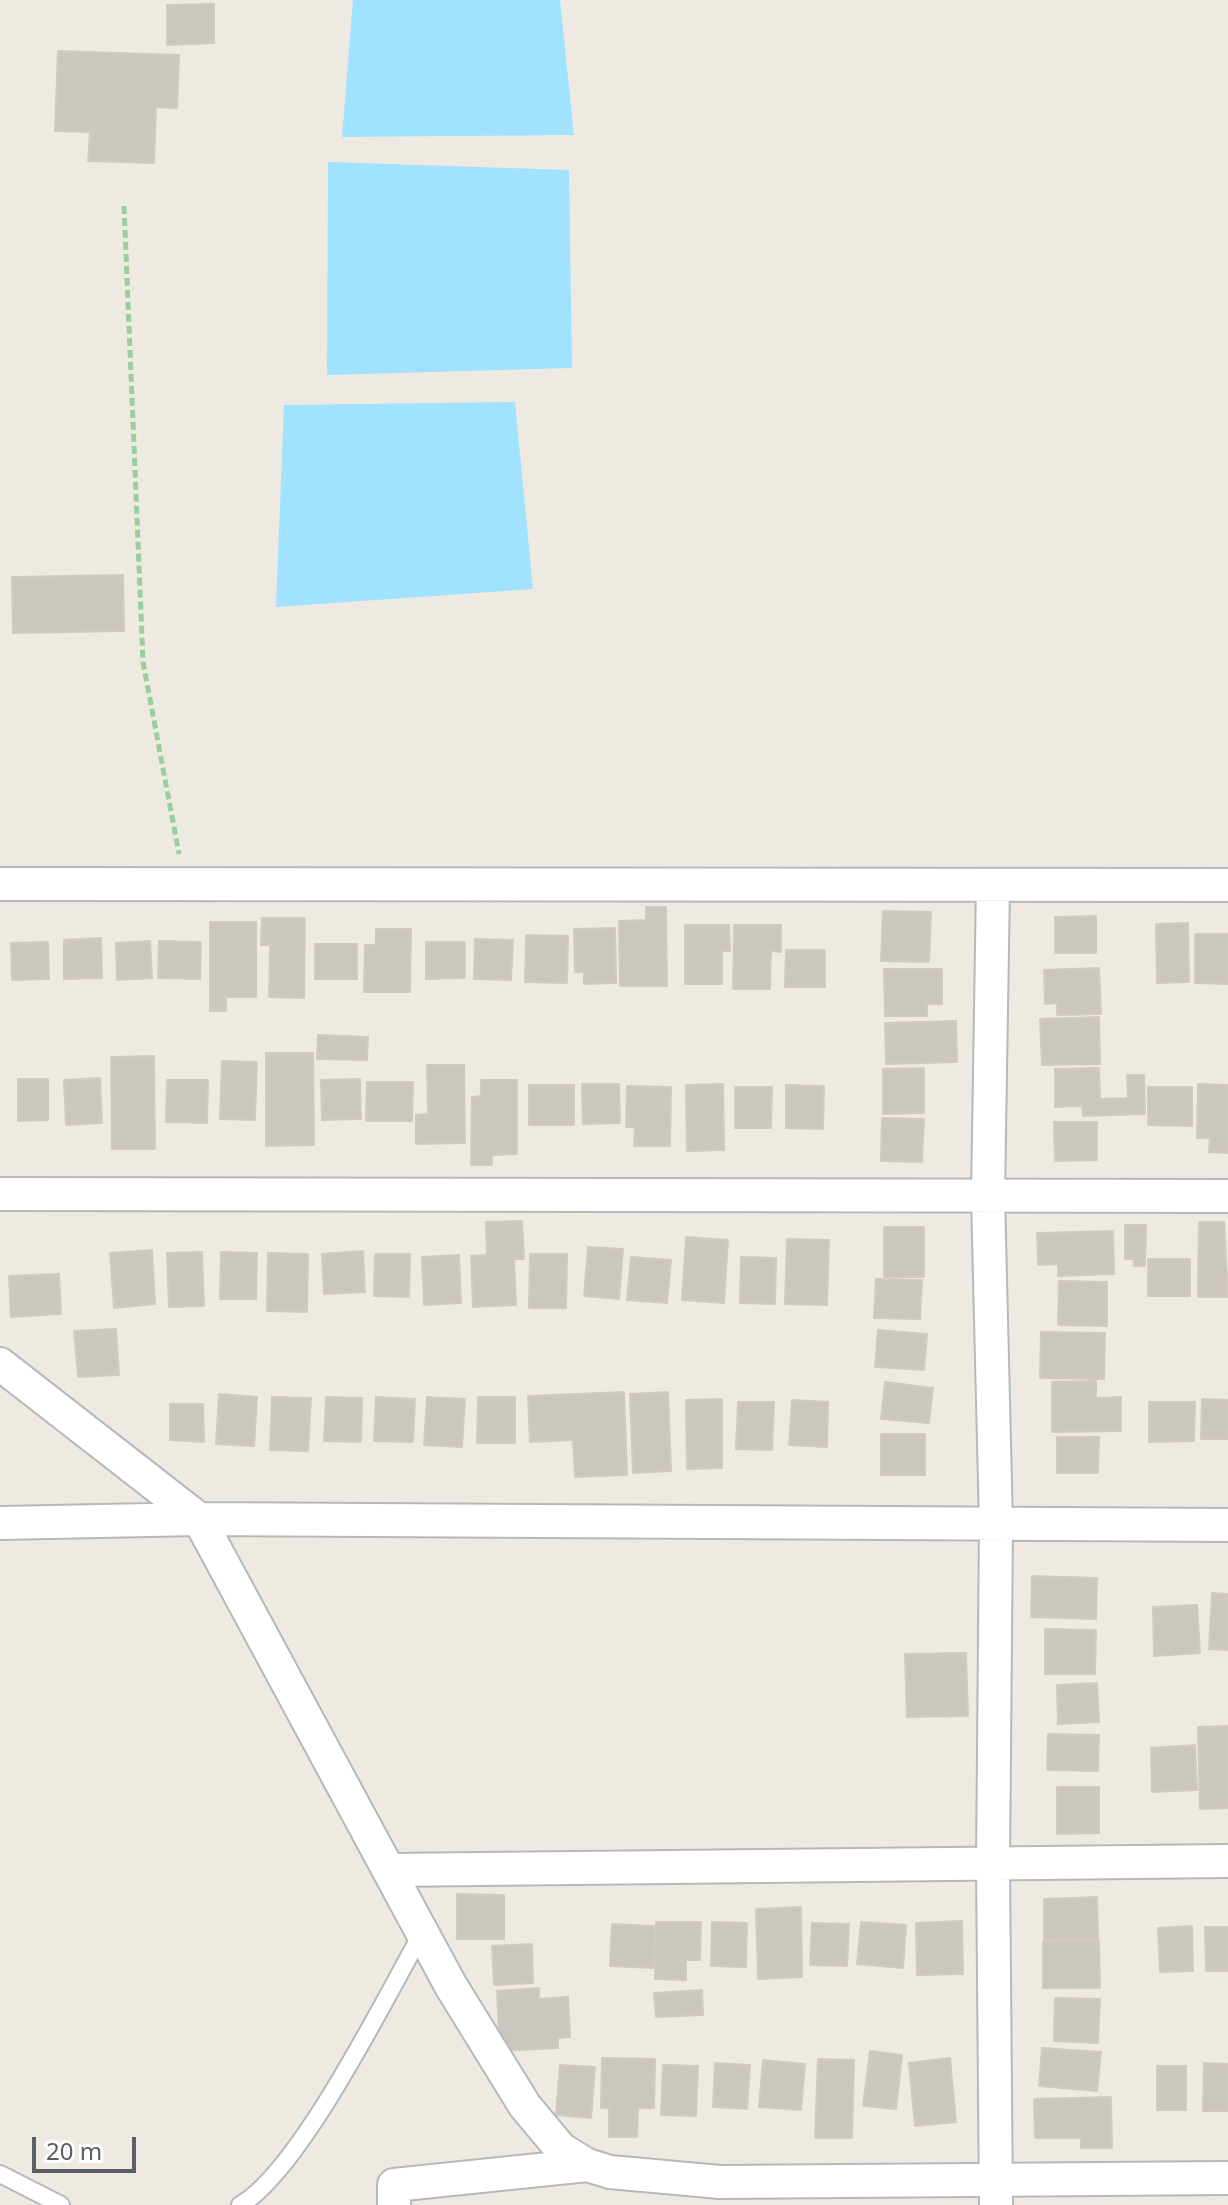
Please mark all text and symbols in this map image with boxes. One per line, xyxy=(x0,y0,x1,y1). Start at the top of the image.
scale bar xyxy=(36,2121,140,2171)
text: 20 m xyxy=(46,2134,102,2167)

